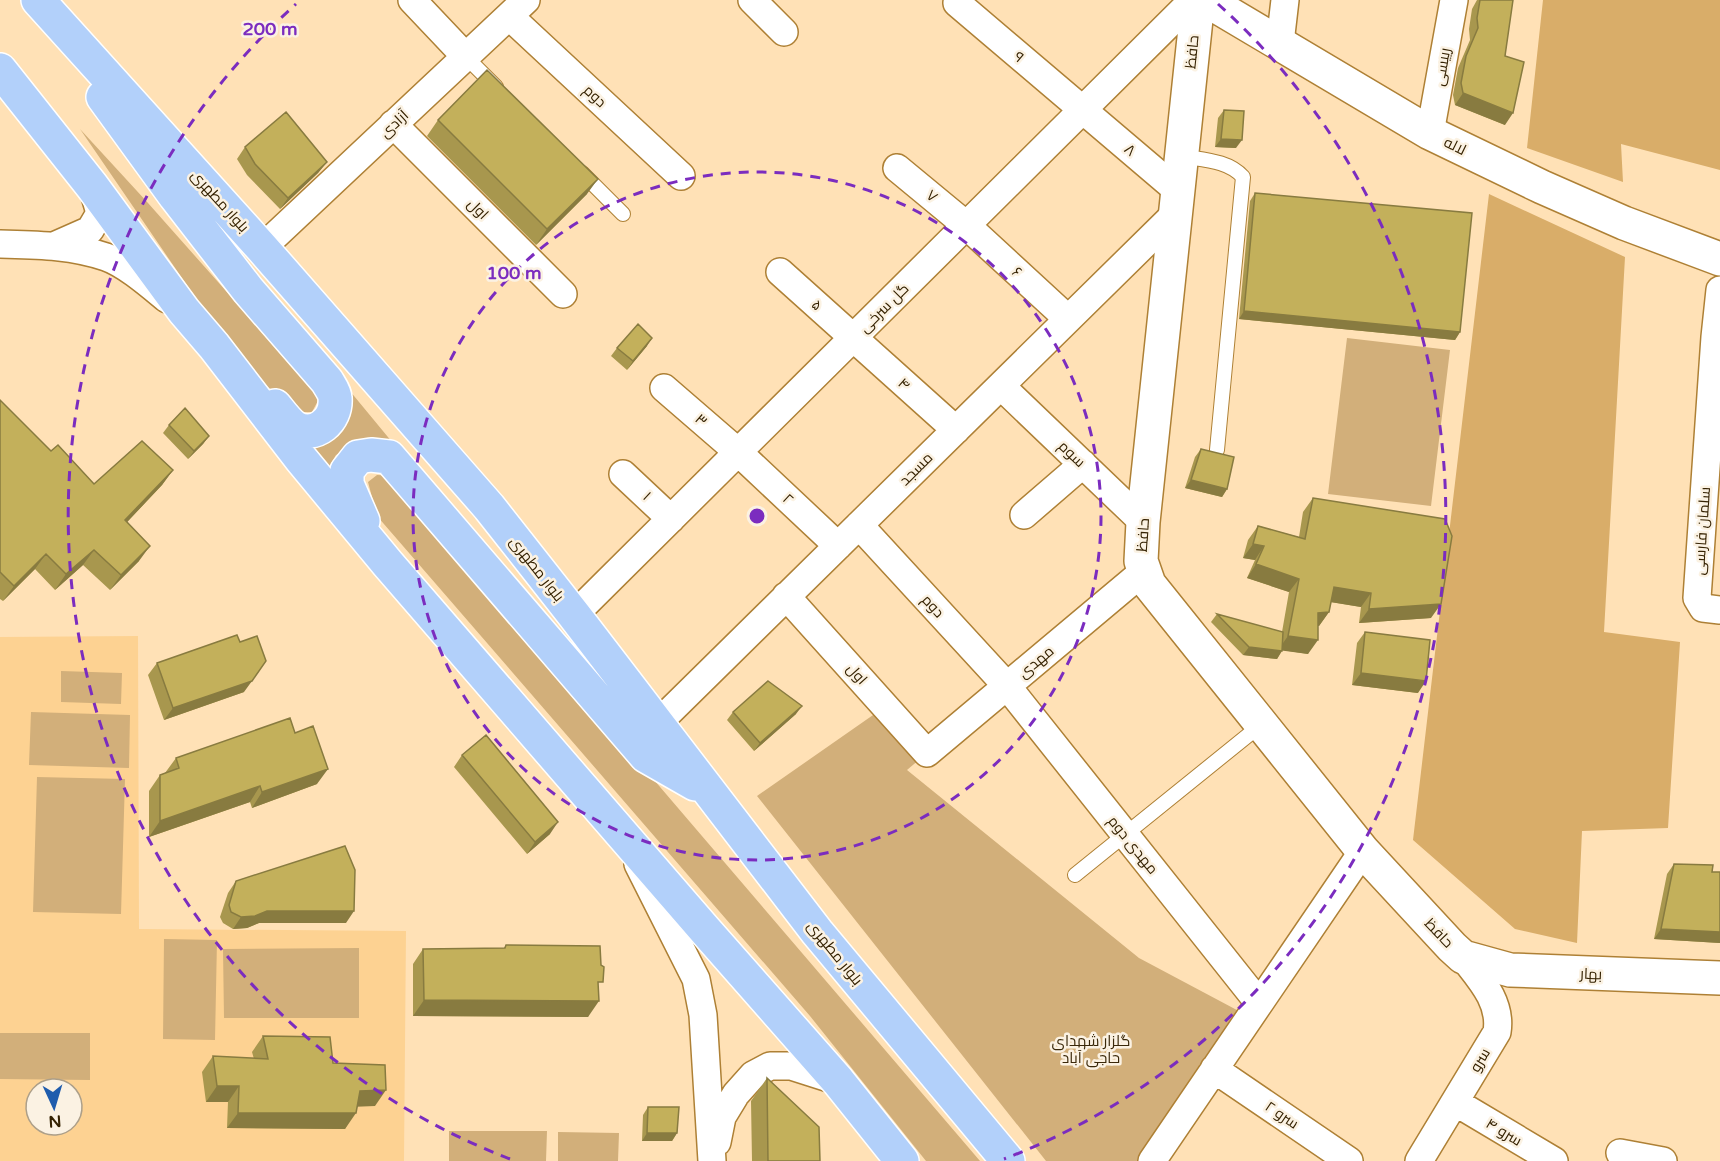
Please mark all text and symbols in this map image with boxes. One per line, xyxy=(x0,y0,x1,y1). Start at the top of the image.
text: 200 m xyxy=(242,18,298,40)
street label: حافظ xyxy=(1181,34,1203,70)
street label: رییسی xyxy=(1430,46,1455,88)
street label: ۹ xyxy=(1010,48,1028,66)
street label: دوم xyxy=(579,81,610,112)
street label: آزادی xyxy=(376,106,413,142)
street label: لاله xyxy=(1441,133,1469,159)
street label: ۸ xyxy=(1121,140,1139,160)
street label: بلوار مطهری xyxy=(187,166,253,237)
street label: ۷ xyxy=(923,186,941,206)
street label: اول xyxy=(464,195,492,223)
text: 100 m xyxy=(486,262,542,284)
street label: ۶ xyxy=(1008,263,1026,281)
street label: گل سرخی xyxy=(855,279,913,337)
street label: ۵ xyxy=(808,296,826,314)
street label: ۴ xyxy=(894,374,914,394)
street label: ۳ xyxy=(691,410,711,430)
street label: سوم xyxy=(1054,437,1089,472)
street label: مسجد xyxy=(896,449,936,489)
street label: سلمان فارسی xyxy=(1690,486,1715,576)
street label: ۱ xyxy=(639,488,655,504)
street label: ۲ xyxy=(779,490,797,508)
centre of rings xyxy=(747,506,767,526)
street label: حافظ xyxy=(1133,518,1153,552)
street label: بلوار مطهری xyxy=(505,533,568,606)
street label: دوم xyxy=(917,591,948,622)
street label: مهدی xyxy=(1015,642,1058,683)
street label: اول xyxy=(843,660,871,688)
street label: مهدی دوم xyxy=(1103,812,1162,878)
street label: حافظ xyxy=(1421,915,1457,951)
street label: بلوار مطهری xyxy=(803,917,866,990)
street label: بهار xyxy=(1579,965,1602,984)
park label: گلزار شهدای حاجی آباد xyxy=(1052,1032,1130,1068)
street label: سرو xyxy=(1466,1045,1494,1075)
north arrow xyxy=(24,1077,84,1137)
street label: سرو ۲ xyxy=(1262,1097,1302,1133)
text: N xyxy=(48,1111,62,1131)
street label: سرو ۴ xyxy=(1483,1114,1525,1150)

